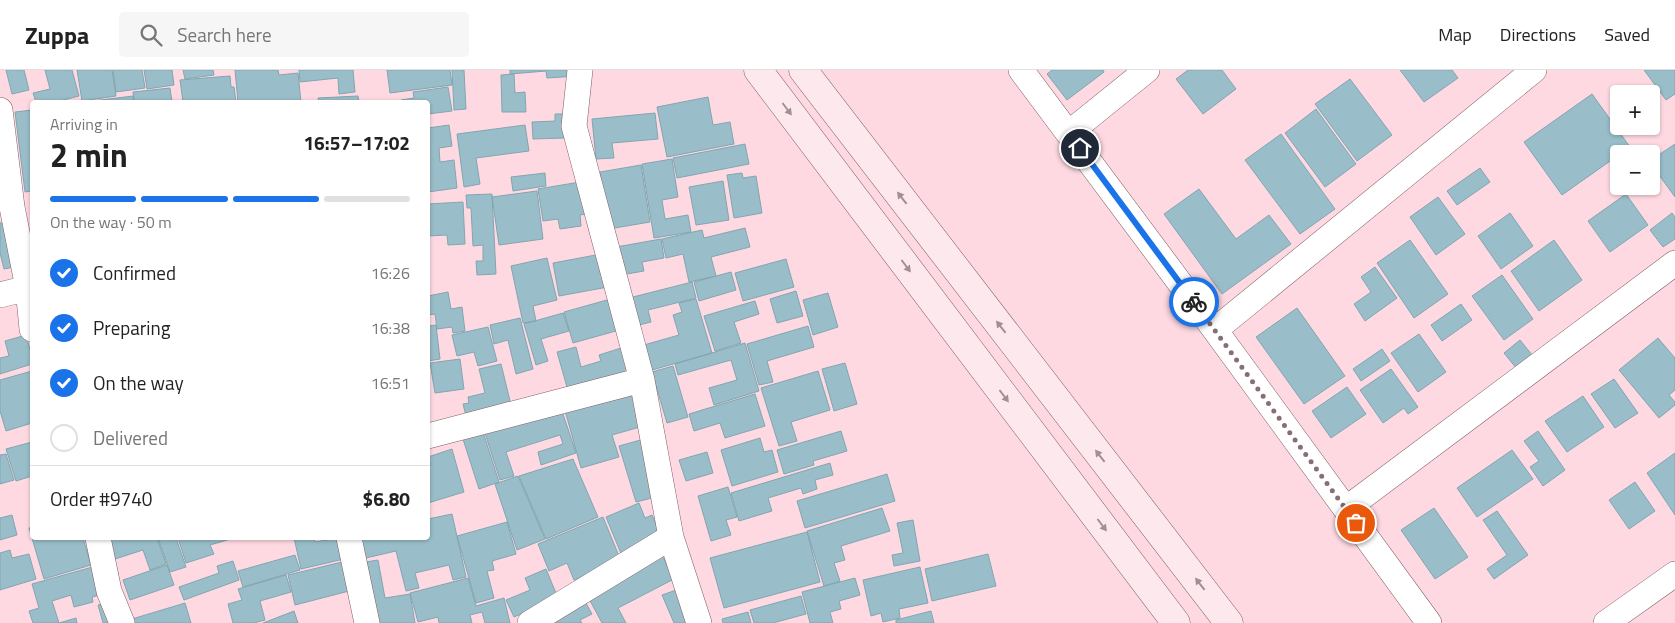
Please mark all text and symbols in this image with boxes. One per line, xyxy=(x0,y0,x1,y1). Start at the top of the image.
search box xyxy=(119,12,469,57)
text: Zuppa xyxy=(25,17,89,53)
text: Search here xyxy=(177,20,271,49)
icon: search xyxy=(137,21,165,49)
text: Map xyxy=(1438,21,1472,48)
text: Directions xyxy=(1500,21,1576,48)
text: Saved xyxy=(1604,21,1650,48)
map controls xyxy=(1610,85,1660,195)
button: + xyxy=(1610,85,1660,135)
one-way arrow xyxy=(782,102,792,116)
text: Arriving in xyxy=(50,112,118,136)
pin xyxy=(1059,127,1101,169)
text: 16:57–17:02 xyxy=(303,128,410,157)
text: 2 min xyxy=(50,131,128,179)
icon: home xyxy=(1066,134,1094,162)
button: − xyxy=(1610,145,1660,195)
one-way arrow xyxy=(896,192,907,205)
text: On the way · 50 m xyxy=(50,210,172,234)
text: Confirmed xyxy=(93,258,176,287)
icon: check xyxy=(50,259,78,287)
one-way arrow xyxy=(901,259,912,272)
text: 16:26 xyxy=(371,261,410,285)
courier xyxy=(1169,277,1219,327)
icon: bike xyxy=(1180,288,1208,316)
text: Preparing xyxy=(93,313,170,342)
icon: check xyxy=(50,314,78,342)
text: 16:38 xyxy=(371,316,410,340)
one-way arrow xyxy=(996,320,1006,334)
text: On the way xyxy=(93,368,184,397)
icon: check xyxy=(50,369,78,397)
text: 16:51 xyxy=(371,371,410,395)
one-way arrow xyxy=(999,389,1010,402)
text: Delivered xyxy=(93,423,168,452)
one-way arrow xyxy=(1095,450,1106,463)
text: Order #9740 xyxy=(50,484,152,513)
text: $6.80 xyxy=(363,484,410,513)
pin xyxy=(1335,502,1377,544)
icon: bag xyxy=(1342,509,1370,537)
one-way arrow xyxy=(1097,518,1108,531)
one-way arrow xyxy=(1194,578,1205,591)

